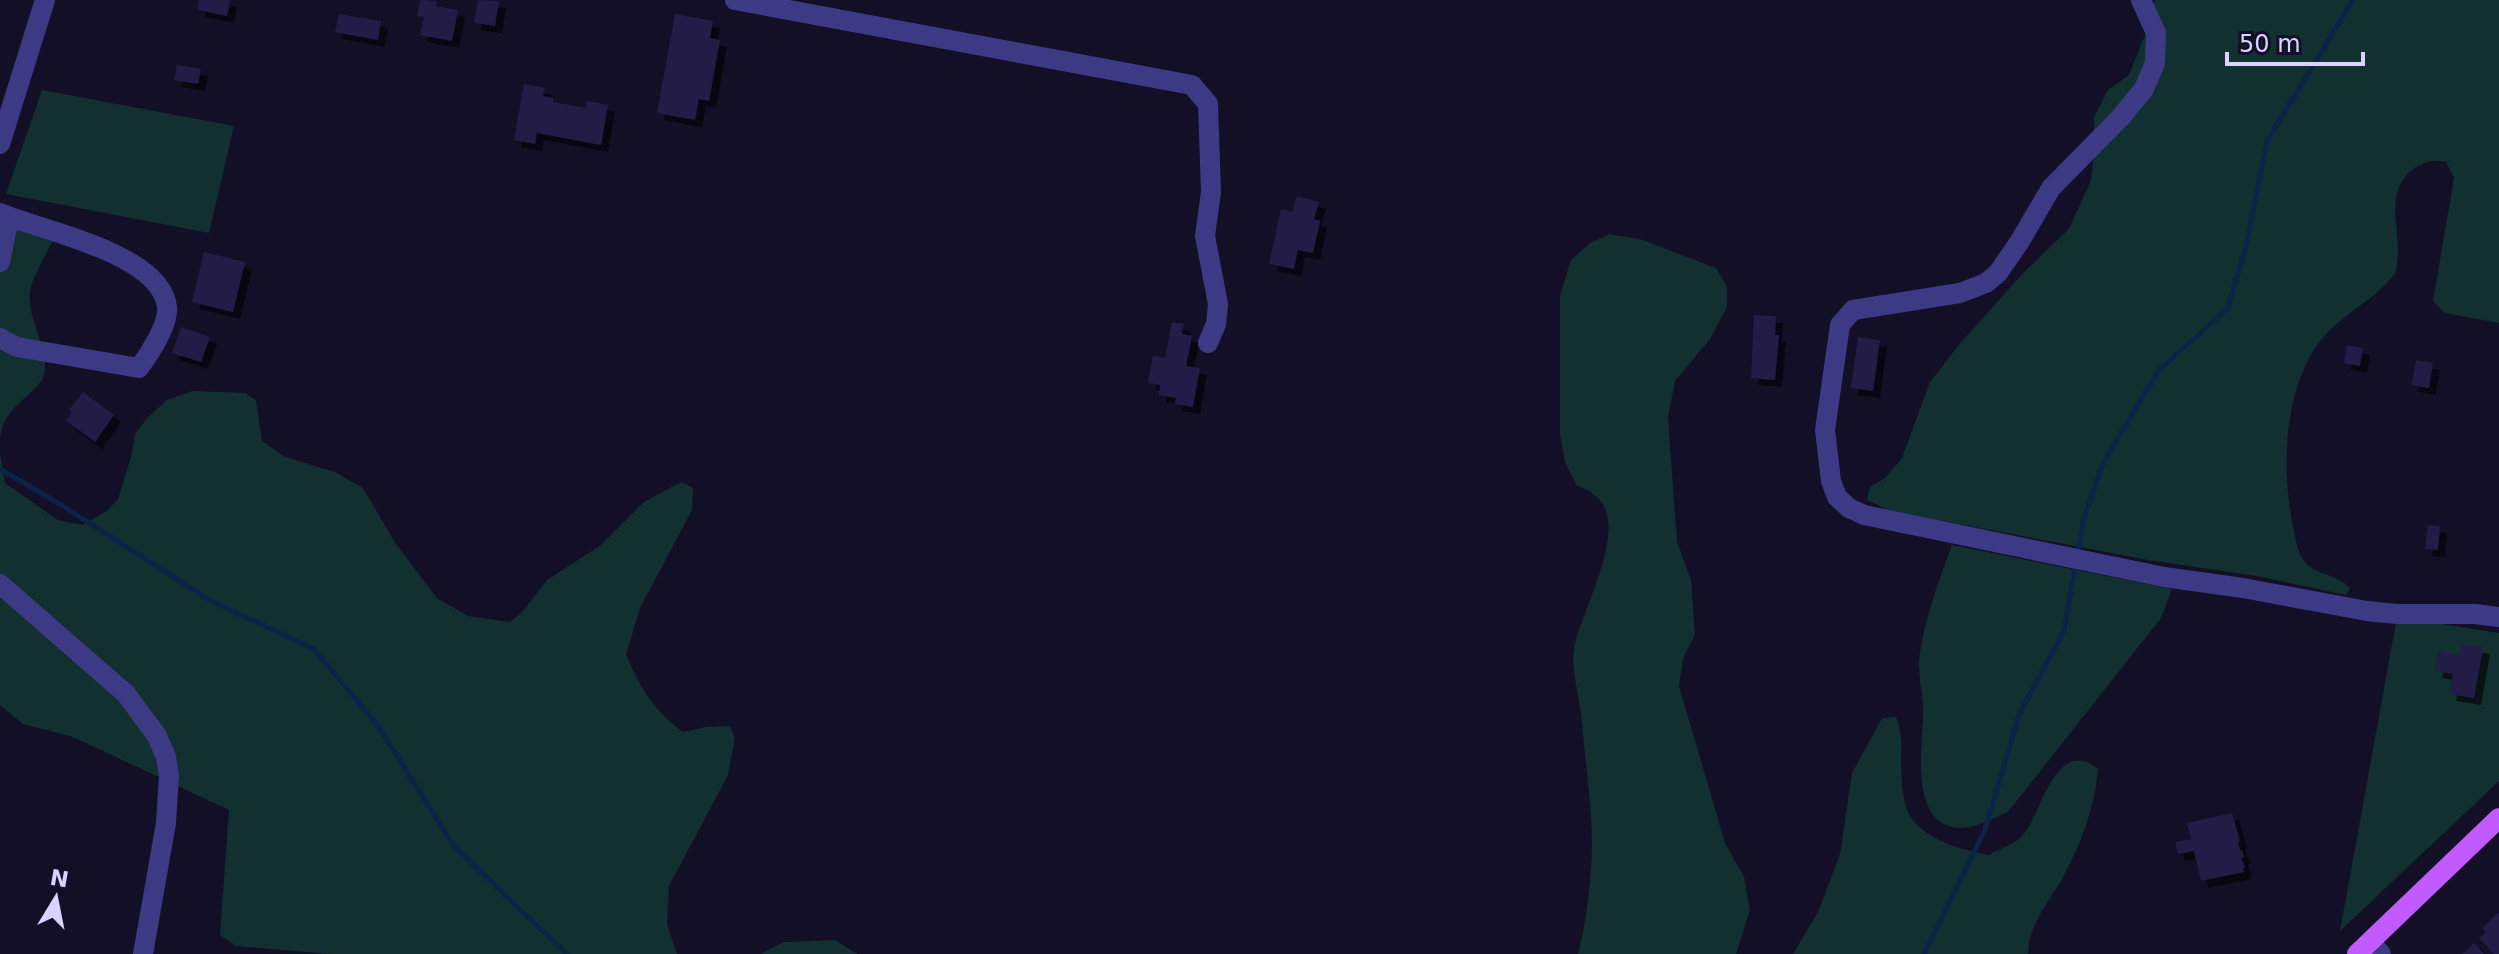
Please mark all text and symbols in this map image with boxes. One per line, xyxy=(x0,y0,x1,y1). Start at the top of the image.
scale bar xyxy=(2227,16,2363,66)
text: 50 m xyxy=(2239,30,2301,58)
north arrow xyxy=(16,858,96,938)
text: N xyxy=(48,865,71,893)

